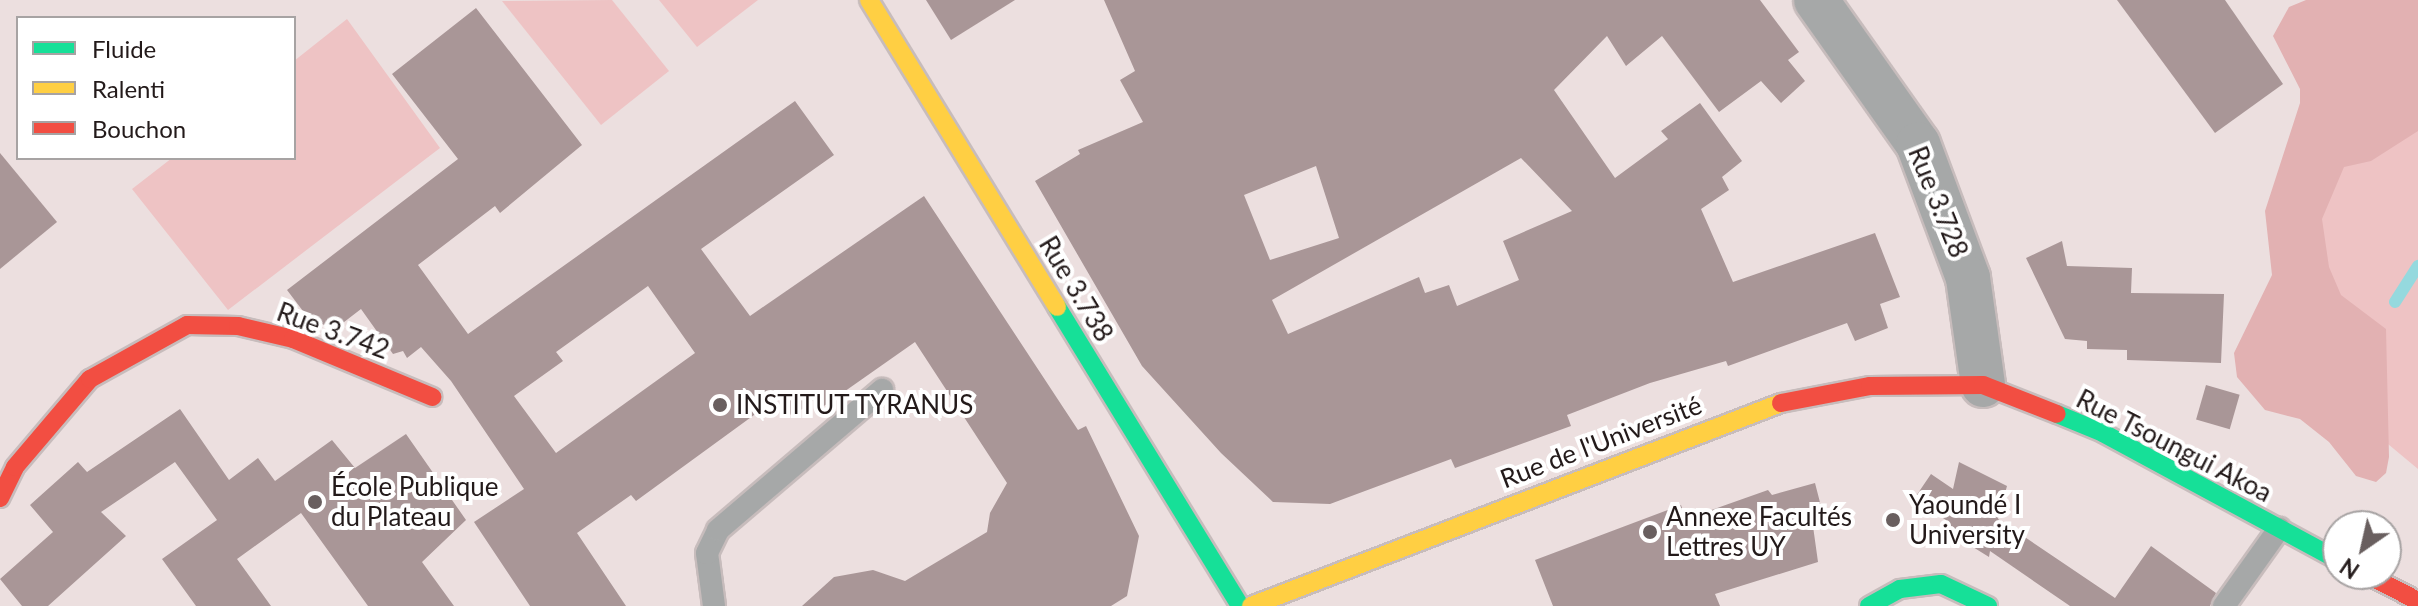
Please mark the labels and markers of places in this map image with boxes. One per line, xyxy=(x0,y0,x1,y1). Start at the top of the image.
place label: INSTITUT TYRANUS xyxy=(736,389,975,421)
marker: INSTITUT TYRANUS xyxy=(711,396,729,414)
place label: École Publique du Plateau xyxy=(331,471,499,532)
place label: Yaoundé I University xyxy=(1909,489,2025,550)
marker: École Publique du Plateau xyxy=(306,493,324,511)
place label: Annexe Facultés Lettres UY xyxy=(1666,501,1852,562)
marker: Yaoundé I University xyxy=(1884,511,1902,529)
marker: Annexe Facultés Lettres UY xyxy=(1641,523,1659,541)

